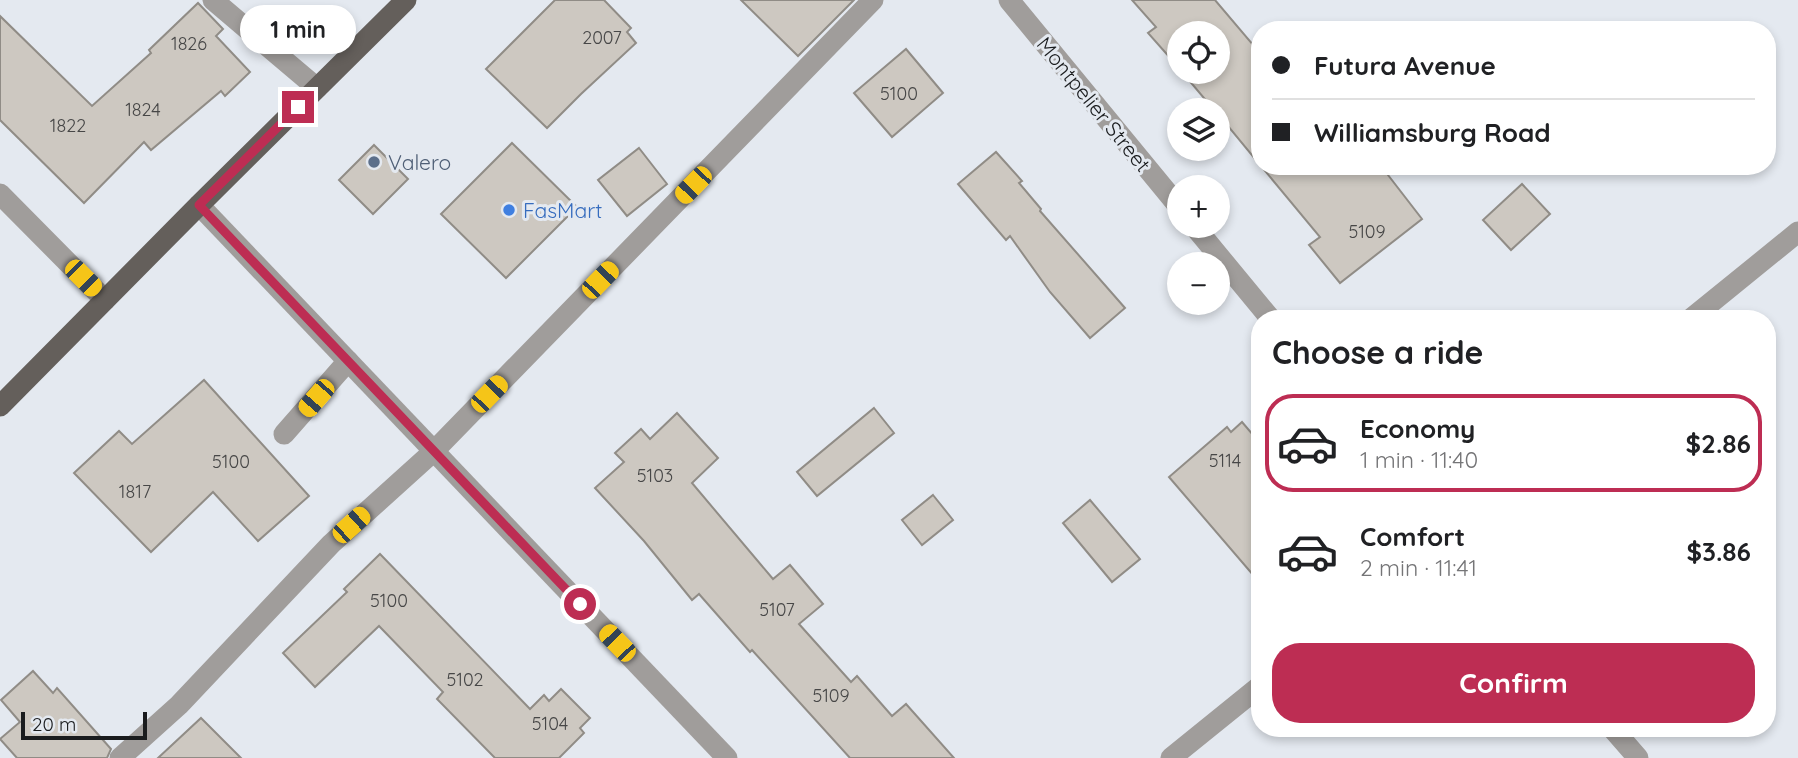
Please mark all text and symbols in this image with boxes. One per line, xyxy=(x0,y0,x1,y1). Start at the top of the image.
callout: 1 min xyxy=(240,6,356,55)
text: 1 min xyxy=(270,15,326,44)
map controls xyxy=(1167,21,1230,315)
button: locate xyxy=(1167,21,1230,84)
house number: 2007 xyxy=(582,26,622,49)
street label: Montpelier Street xyxy=(1032,31,1156,177)
house number: 1826 xyxy=(171,32,207,55)
text: Futura Avenue xyxy=(1314,49,1496,82)
house number: 5100 xyxy=(880,82,918,105)
route end xyxy=(282,91,314,123)
house number: 1824 xyxy=(125,98,161,121)
button: layers xyxy=(1167,98,1230,161)
house number: 1822 xyxy=(50,114,86,137)
text: Williamsburg Road xyxy=(1314,116,1551,149)
place label: Valero xyxy=(388,149,451,175)
marker: Valero xyxy=(366,154,382,170)
car xyxy=(671,163,716,207)
button: + xyxy=(1167,175,1230,238)
place label: FasMart xyxy=(523,197,602,223)
marker: FasMart xyxy=(501,202,517,218)
house number: 5109 xyxy=(1348,220,1386,243)
button: − xyxy=(1167,252,1230,315)
car xyxy=(61,256,106,300)
car xyxy=(578,258,623,302)
text: Choose a ride xyxy=(1272,332,1484,372)
car xyxy=(467,372,512,416)
car xyxy=(295,375,338,421)
icon: car xyxy=(1276,412,1339,475)
text: Economy xyxy=(1360,412,1475,445)
text: $2.86 xyxy=(1686,427,1751,460)
text: 1 min · 11:40 xyxy=(1360,445,1478,474)
house number: 5114 xyxy=(1209,449,1241,472)
house number: 5100 xyxy=(212,450,250,473)
house number: 5103 xyxy=(637,464,673,487)
house number: 1817 xyxy=(119,480,151,503)
car xyxy=(329,503,374,547)
icon: car xyxy=(1276,520,1339,583)
text: Comfort xyxy=(1360,520,1465,553)
text: $3.86 xyxy=(1686,535,1751,568)
text: 2 min · 11:41 xyxy=(1360,553,1477,582)
route start xyxy=(564,588,596,620)
house number: 5100 xyxy=(370,589,408,612)
house number: 5107 xyxy=(759,598,795,621)
car xyxy=(595,621,640,665)
button: Confirm xyxy=(1272,643,1755,723)
house number: 5102 xyxy=(446,668,484,691)
house number: 5109 xyxy=(812,684,850,707)
scale bar xyxy=(21,709,147,741)
text: 20 m xyxy=(32,712,76,736)
house number: 5104 xyxy=(532,712,568,735)

